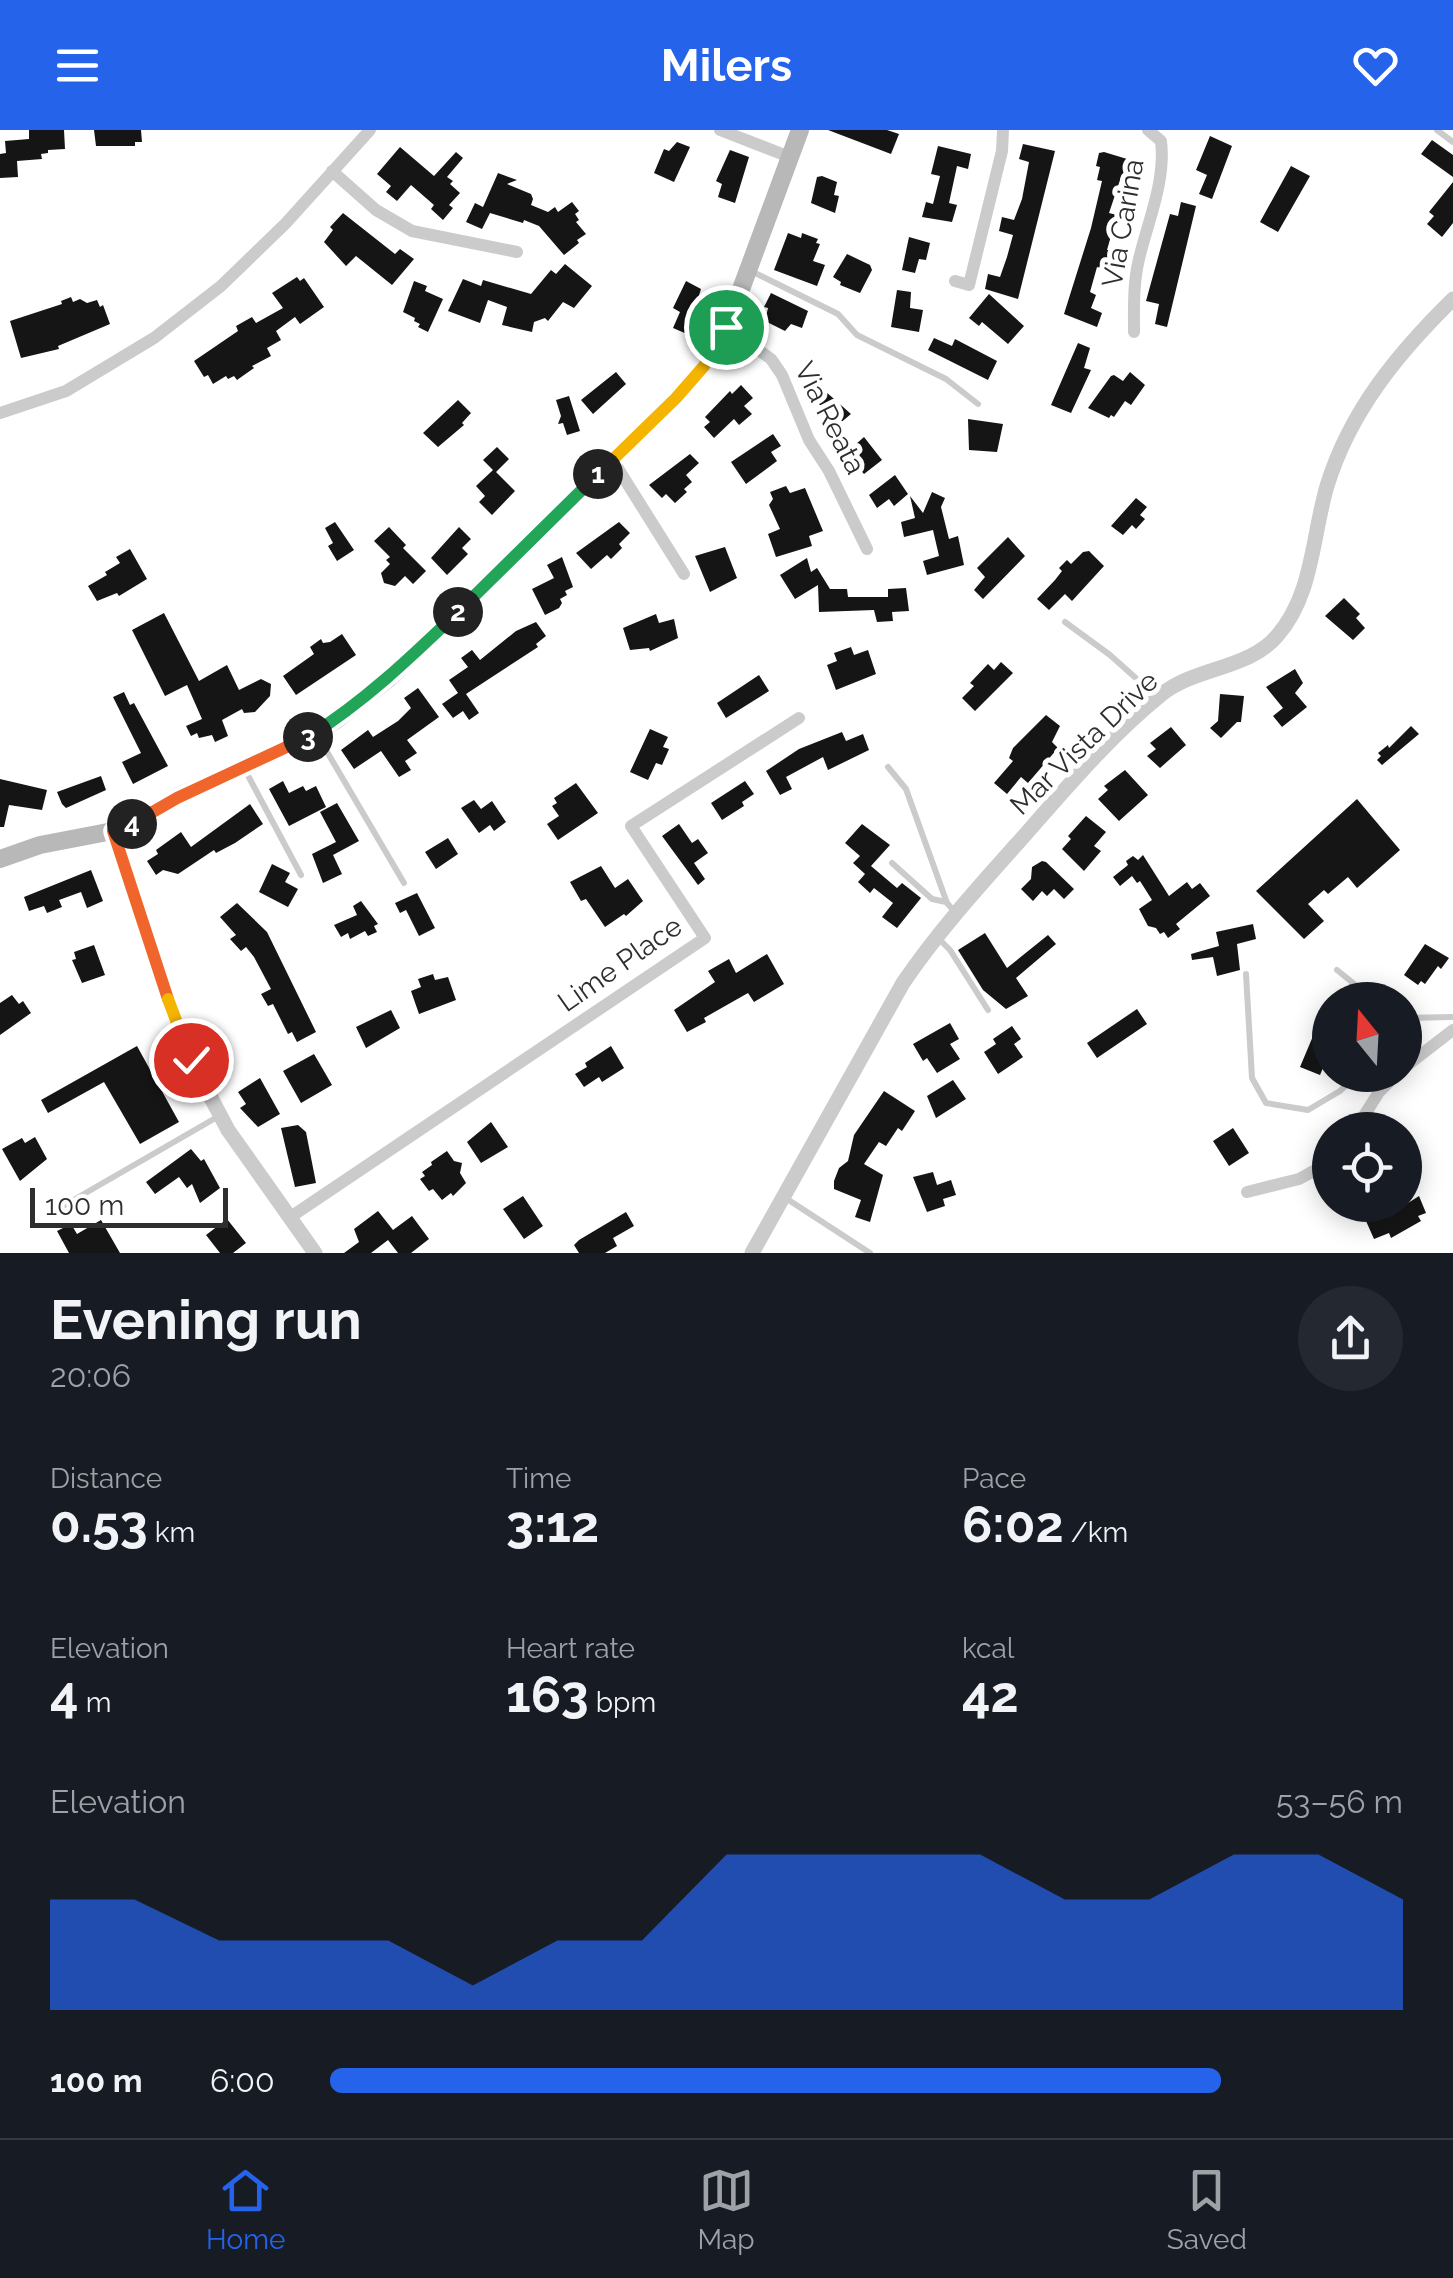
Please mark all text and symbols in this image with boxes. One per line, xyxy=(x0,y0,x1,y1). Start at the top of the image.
icon: menu xyxy=(50,38,105,93)
icon: heart xyxy=(1348,38,1403,93)
text: Milers xyxy=(661,39,792,92)
street label: Via Carina xyxy=(1096,156,1150,290)
pin xyxy=(684,285,769,370)
icon: arrive xyxy=(699,300,754,355)
street label: Via Reata xyxy=(788,356,872,480)
pin: 1 xyxy=(573,449,623,499)
text: 1 xyxy=(591,457,605,490)
pin: 2 xyxy=(433,587,483,637)
text: 2 xyxy=(450,595,466,628)
street label: Mar Vista Drive xyxy=(1003,664,1165,822)
pin: 3 xyxy=(283,712,333,762)
text: 3 xyxy=(300,720,316,753)
pin: 4 xyxy=(107,799,157,849)
text: 4 xyxy=(124,807,140,840)
street label: Lime Place xyxy=(552,909,688,1019)
north arrow xyxy=(1312,982,1422,1092)
map controls xyxy=(1312,982,1422,1222)
pin xyxy=(149,1018,234,1103)
icon: check xyxy=(164,1033,219,1088)
button: locate xyxy=(1312,1112,1422,1222)
scale bar xyxy=(30,1183,228,1228)
text: 100 m xyxy=(45,1189,124,1222)
button: share xyxy=(1298,1286,1403,1391)
text: Evening run xyxy=(50,1287,362,1352)
text: 20:06 xyxy=(50,1357,131,1394)
text: Distance xyxy=(50,1462,162,1495)
text: Time xyxy=(506,1462,571,1495)
text: Pace xyxy=(962,1462,1026,1495)
text: 0.53 xyxy=(50,1495,148,1554)
text: 3:12 xyxy=(506,1495,599,1554)
text: 6:02 xyxy=(962,1495,1064,1554)
text: km xyxy=(148,1516,195,1549)
text: /km xyxy=(1064,1516,1128,1549)
text: Elevation xyxy=(50,1632,169,1665)
text: Heart rate xyxy=(506,1632,635,1665)
text: kcal xyxy=(962,1632,1014,1665)
text: 4 xyxy=(50,1665,79,1724)
text: 163 xyxy=(506,1665,589,1724)
text: 42 xyxy=(962,1665,1019,1724)
text: m xyxy=(79,1686,111,1719)
text: bpm xyxy=(589,1686,656,1719)
text: Elevation xyxy=(50,1783,186,1820)
text: 53–56 m xyxy=(1276,1783,1403,1820)
text: 100 m xyxy=(50,2062,143,2099)
text: 6:00 xyxy=(210,2062,274,2099)
tab: Home xyxy=(206,2163,285,2256)
tab: Map xyxy=(698,2163,755,2256)
tab: Saved xyxy=(1167,2163,1247,2256)

